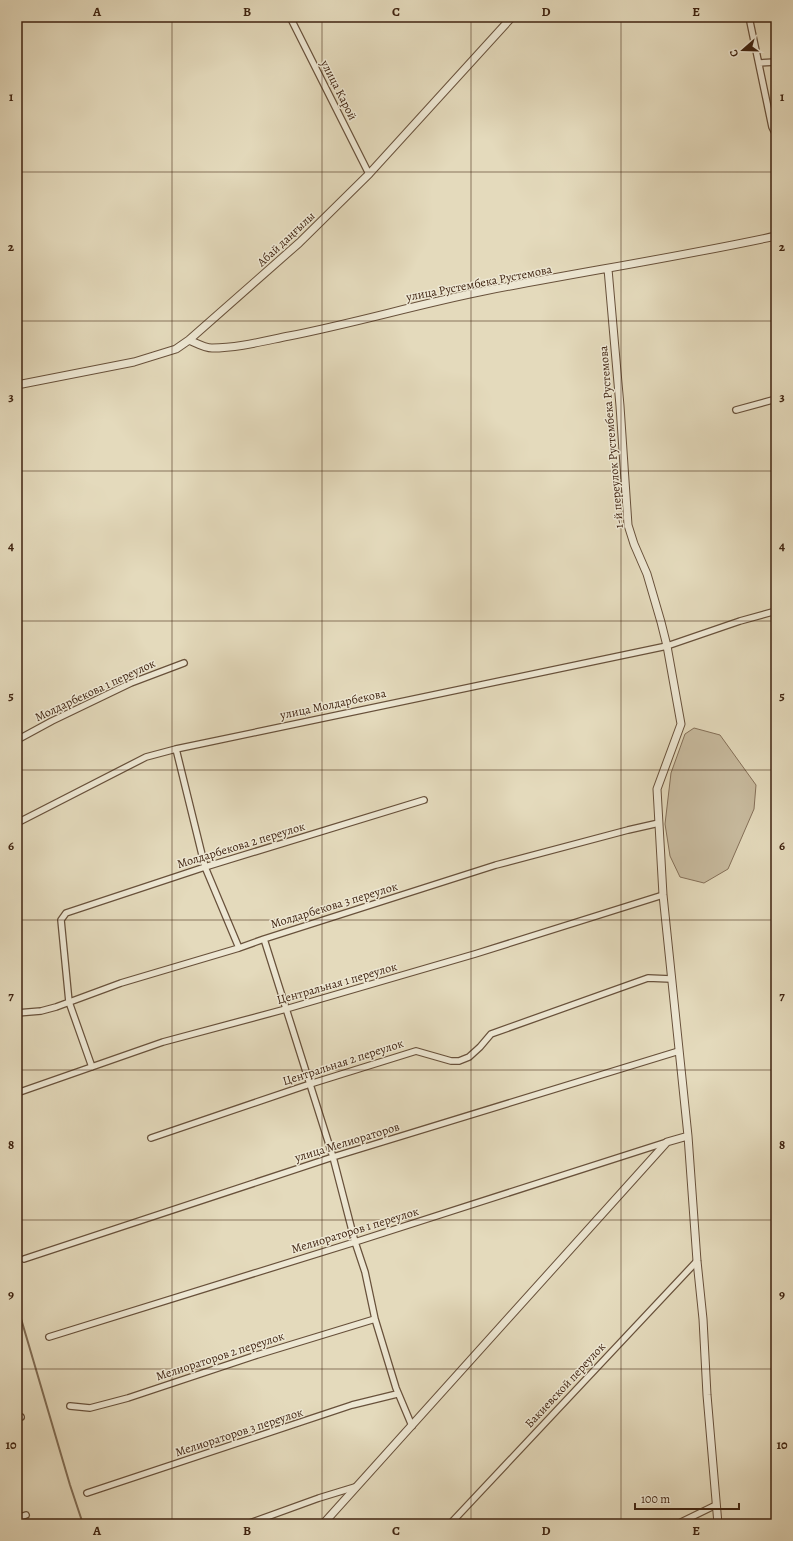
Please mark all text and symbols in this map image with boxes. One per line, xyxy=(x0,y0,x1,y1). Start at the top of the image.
text: A xyxy=(92,3,102,20)
text: B xyxy=(243,3,251,20)
text: C xyxy=(392,3,400,20)
text: D xyxy=(541,3,551,20)
text: E xyxy=(692,3,700,20)
north arrow xyxy=(723,30,763,70)
text: С xyxy=(726,47,742,59)
street label: улица Карой xyxy=(317,56,361,123)
text: 1 xyxy=(9,88,14,105)
text: 1 xyxy=(780,88,785,105)
street label: Абай даңғылы xyxy=(253,208,318,271)
text: 2 xyxy=(8,238,15,255)
text: 2 xyxy=(779,238,786,255)
street label: улица Рустембека Рустемова xyxy=(404,261,554,305)
street label: 1-й переулок Рустембека Рустемова xyxy=(595,345,627,529)
text: 3 xyxy=(8,388,14,405)
text: 3 xyxy=(779,388,785,405)
text: 4 xyxy=(8,537,14,554)
text: 4 xyxy=(779,537,785,554)
street label: Молдарбекова 1 переулок xyxy=(32,655,158,725)
street label: улица Молдарбекова xyxy=(278,685,388,723)
text: 5 xyxy=(8,687,14,704)
text: 5 xyxy=(779,687,785,704)
street label: Молдарбекова 2 переулок xyxy=(175,818,307,872)
text: 6 xyxy=(8,837,14,854)
text: 6 xyxy=(779,837,785,854)
street label: Молдарбекова 3 переулок xyxy=(268,878,400,932)
street label: Центральная 1 переулок xyxy=(275,958,399,1008)
text: 7 xyxy=(8,987,14,1004)
text: 7 xyxy=(779,987,785,1004)
street label: Центральная 2 переулок xyxy=(281,1035,405,1089)
street label: улица Мелиораторов xyxy=(292,1118,402,1166)
text: 8 xyxy=(8,1136,14,1153)
text: 8 xyxy=(779,1136,785,1153)
street label: Мелиораторов 1 переулок xyxy=(289,1203,421,1257)
text: 9 xyxy=(8,1286,14,1303)
text: 9 xyxy=(779,1286,785,1303)
street label: Мелиораторов 2 переулок xyxy=(154,1328,286,1384)
street label: Бакиевской переулок xyxy=(521,1339,609,1431)
street label: Мелиораторов 3 переулок xyxy=(173,1404,305,1460)
text: 10 xyxy=(5,1436,17,1453)
text: 10 xyxy=(776,1436,788,1453)
scale bar xyxy=(635,1485,739,1511)
text: 100 m xyxy=(641,1491,670,1507)
text: A xyxy=(92,1522,102,1539)
text: B xyxy=(243,1522,251,1539)
text: C xyxy=(392,1522,400,1539)
text: D xyxy=(541,1522,551,1539)
text: E xyxy=(692,1522,700,1539)

